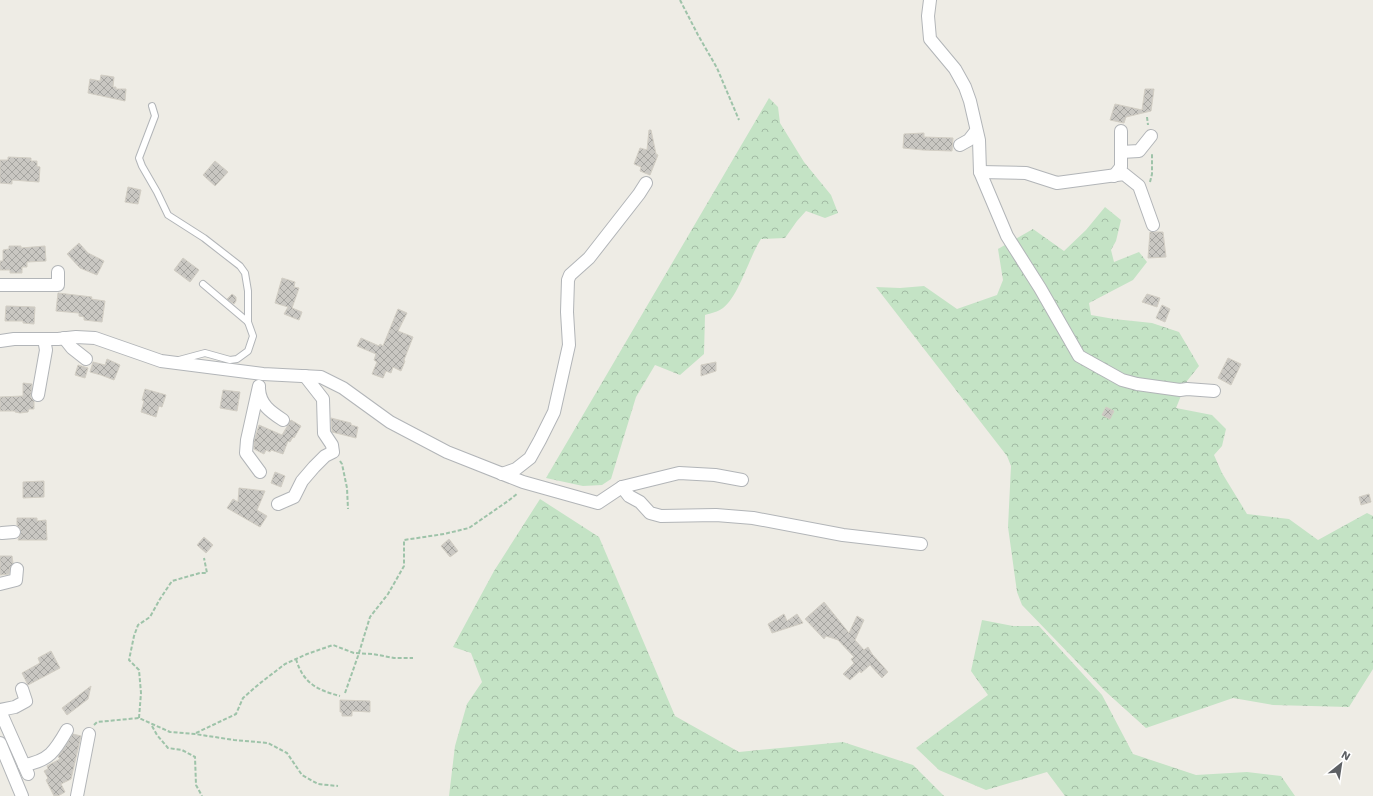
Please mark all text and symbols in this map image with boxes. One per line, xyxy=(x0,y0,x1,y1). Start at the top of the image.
north arrow xyxy=(1321,744,1361,784)
text: N xyxy=(1339,748,1353,763)

